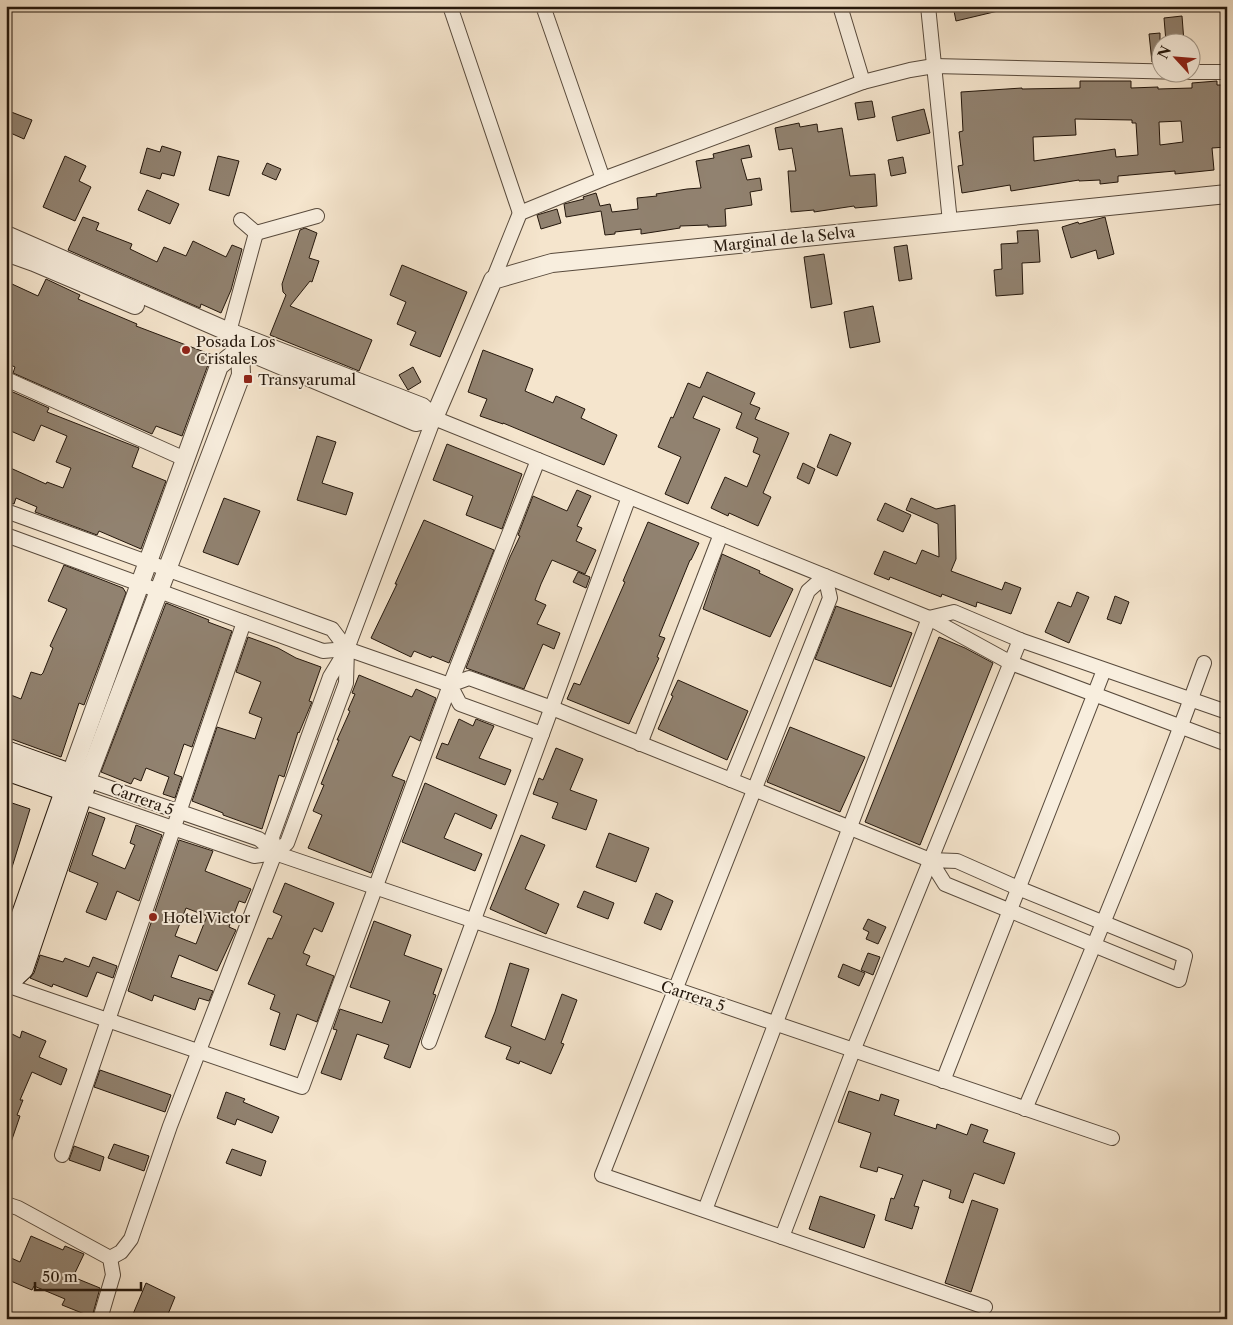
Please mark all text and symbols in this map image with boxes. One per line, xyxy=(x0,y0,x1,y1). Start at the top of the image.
north arrow xyxy=(1150,32,1200,82)
text: N xyxy=(1154,43,1175,62)
street label: Marginal de la Selva xyxy=(712,222,856,256)
place label: Posada Los Cristales xyxy=(196,332,276,368)
marker: Posada Los Cristales xyxy=(180,344,192,356)
place label: Transyarumal xyxy=(258,370,357,389)
marker: Transyarumal xyxy=(242,373,254,385)
street label: Carrera 5 xyxy=(108,779,176,819)
place label: Hotel Victor xyxy=(163,908,251,927)
marker: Hotel Victor xyxy=(147,911,159,923)
street label: Carrera 5 xyxy=(658,976,728,1016)
scale bar xyxy=(35,1260,141,1292)
text: 50 m xyxy=(42,1267,78,1286)

